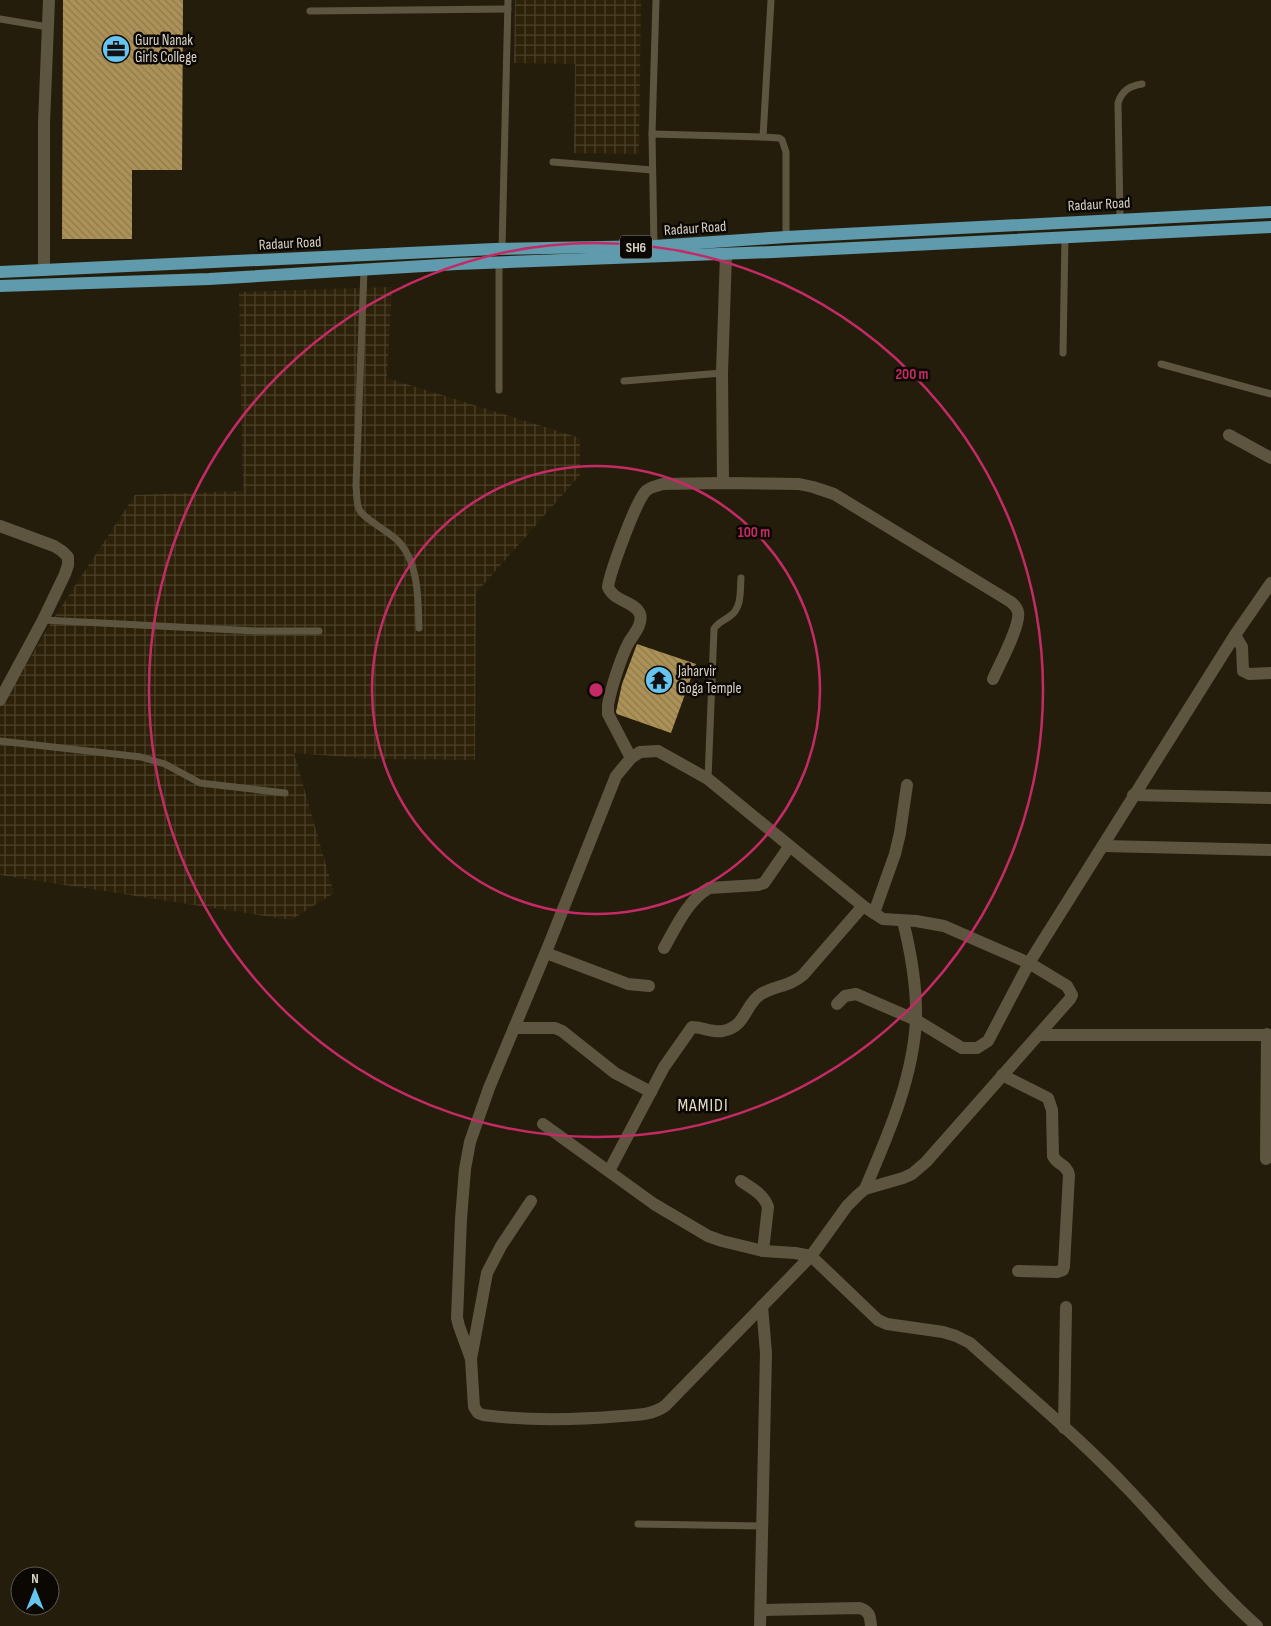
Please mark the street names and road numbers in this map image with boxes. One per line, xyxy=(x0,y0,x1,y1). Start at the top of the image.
street label: Radaur Road xyxy=(1067,193,1131,216)
street label: Radaur Road xyxy=(663,217,727,240)
street label: Radaur Road xyxy=(258,232,322,255)
road number: SH6 xyxy=(620,236,652,258)

